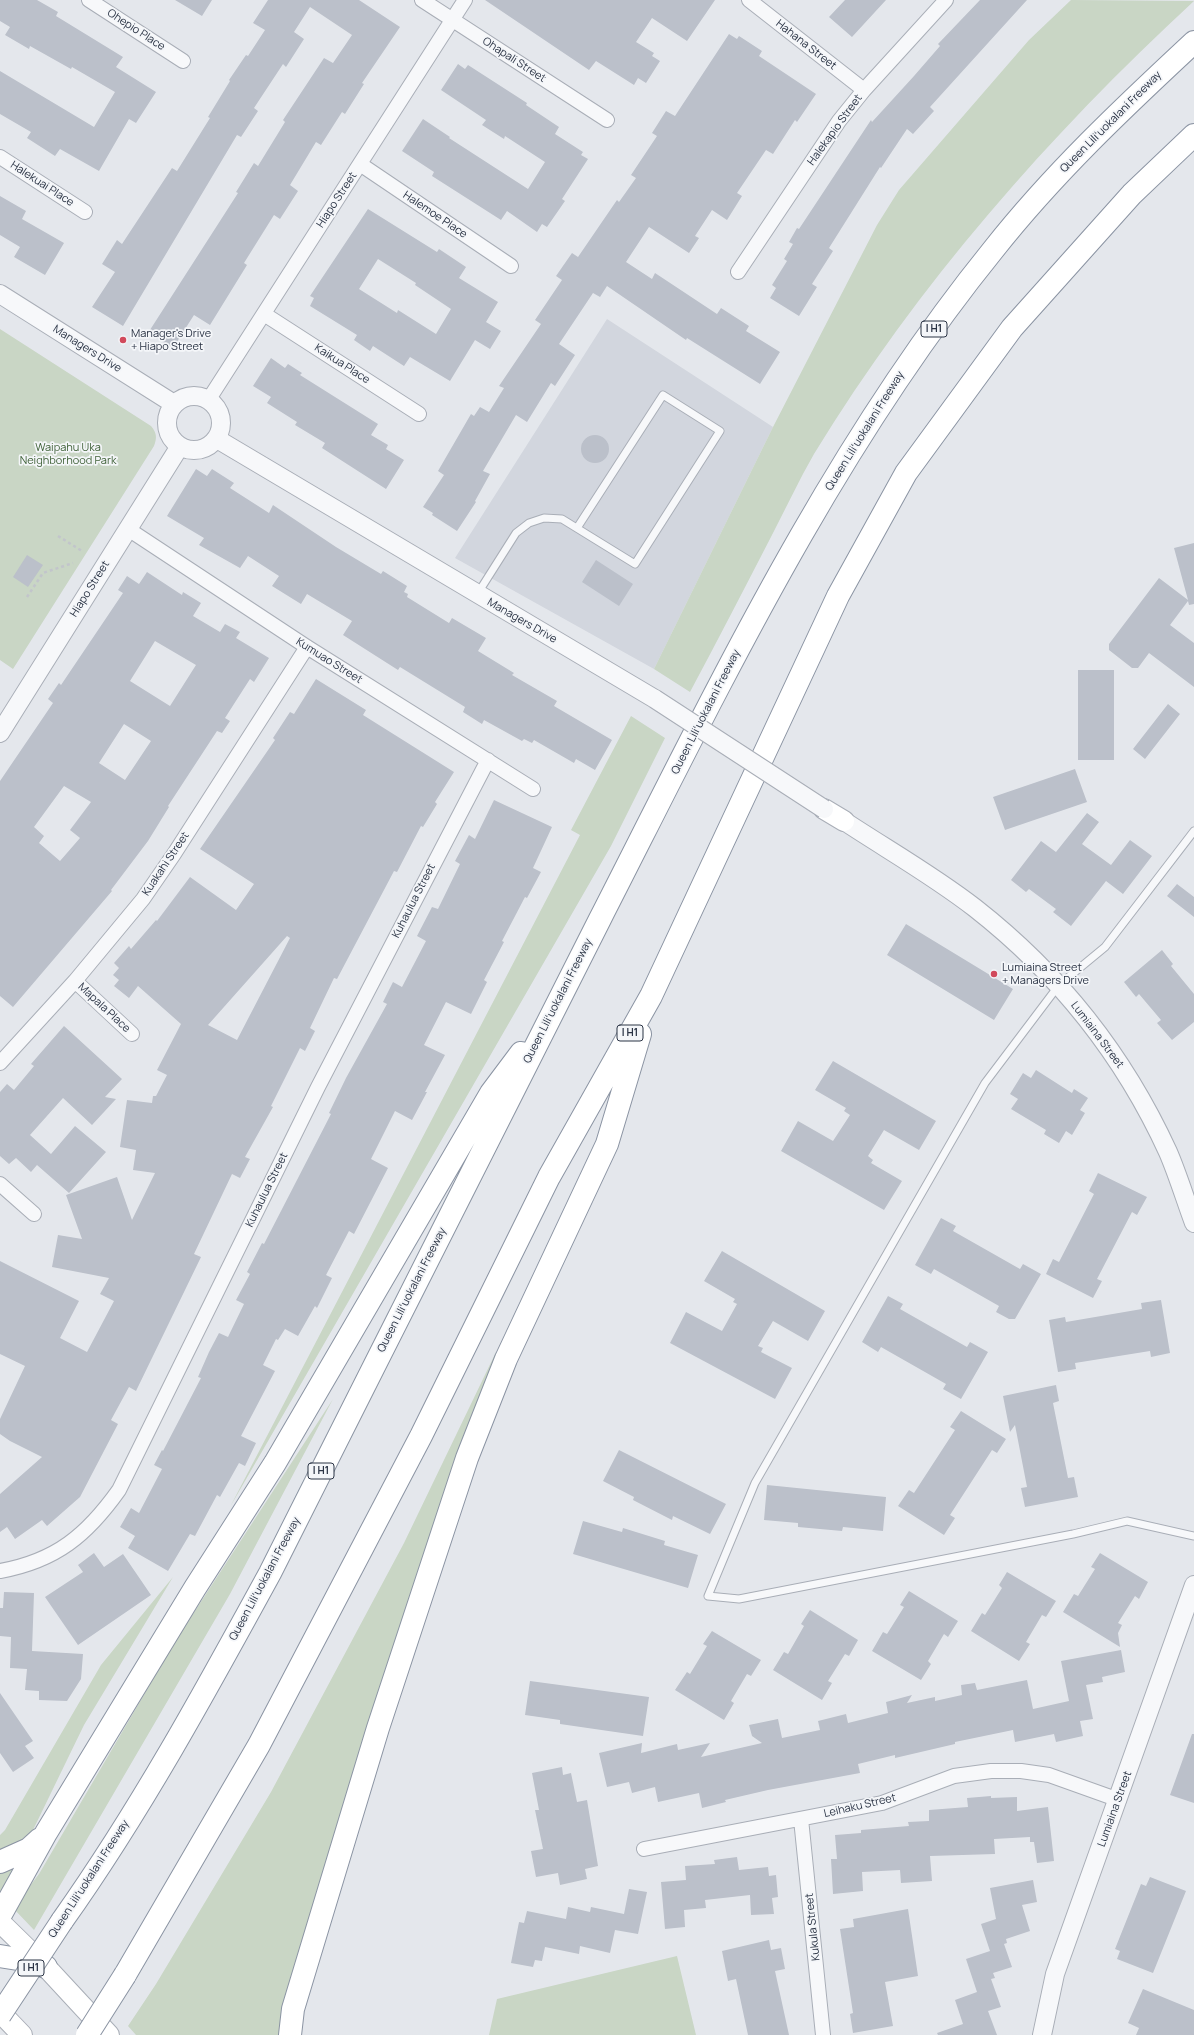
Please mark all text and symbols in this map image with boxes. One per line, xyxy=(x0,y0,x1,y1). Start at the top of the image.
street label: Ohepio Place xyxy=(105,6,167,54)
street label: Hahana Street xyxy=(773,17,839,73)
street label: Ohapali Street xyxy=(480,35,548,85)
street label: Queen Liliʻuokalani Freeway xyxy=(1058,69,1164,175)
street label: Halekapio Street xyxy=(805,92,865,168)
street label: Halekuai Place xyxy=(8,159,76,209)
street label: Hiapo Street xyxy=(314,170,360,230)
street label: Halemoe Place xyxy=(400,189,470,241)
road number: I H1 xyxy=(921,321,947,337)
street label: Managers Drive xyxy=(50,323,124,375)
place label: Manager's Drive + Hiapo Street xyxy=(131,327,211,353)
marker: Manager's Drive + Hiapo Street xyxy=(118,335,128,345)
street label: Kaikua Place xyxy=(312,341,372,387)
street label: Queen Liliʻuokalani Freeway xyxy=(823,369,907,493)
park label: Waipahu Uka Neighborhood Park xyxy=(20,441,116,467)
street label: Hiapo Street xyxy=(68,558,112,620)
street label: Managers Drive xyxy=(485,596,559,646)
street label: Kumuao Street xyxy=(293,635,365,687)
street label: Queen Liliʻuokalani Freeway xyxy=(669,648,743,776)
street label: Kuakahi Street xyxy=(140,830,192,898)
street label: Kuhaulua Street xyxy=(390,862,438,940)
street label: Queen Liliʻuokalani Freeway xyxy=(521,937,595,1065)
place label: Lumiaina Street + Managers Drive xyxy=(1002,961,1089,987)
marker: Lumiaina Street + Managers Drive xyxy=(989,969,999,979)
street label: Mapala Place xyxy=(75,980,133,1036)
street label: Lumiaina Street xyxy=(1068,999,1126,1071)
road number: I H1 xyxy=(617,1025,643,1041)
street label: Kuhaulua Street xyxy=(243,1150,291,1230)
street label: Queen Liliʻuokalani Freeway xyxy=(375,1226,449,1354)
road number: I H1 xyxy=(308,1463,334,1479)
street label: Queen Liliʻuokalani Freeway xyxy=(227,1515,303,1643)
street label: Lumiaina Street xyxy=(1095,1769,1135,1849)
street label: Leihaku Street xyxy=(823,1791,897,1821)
street label: Queen Liliʻuokalani Freeway xyxy=(46,1818,132,1940)
street label: Kukula Street xyxy=(803,1893,823,1961)
road number: I H1 xyxy=(18,1960,44,1976)

